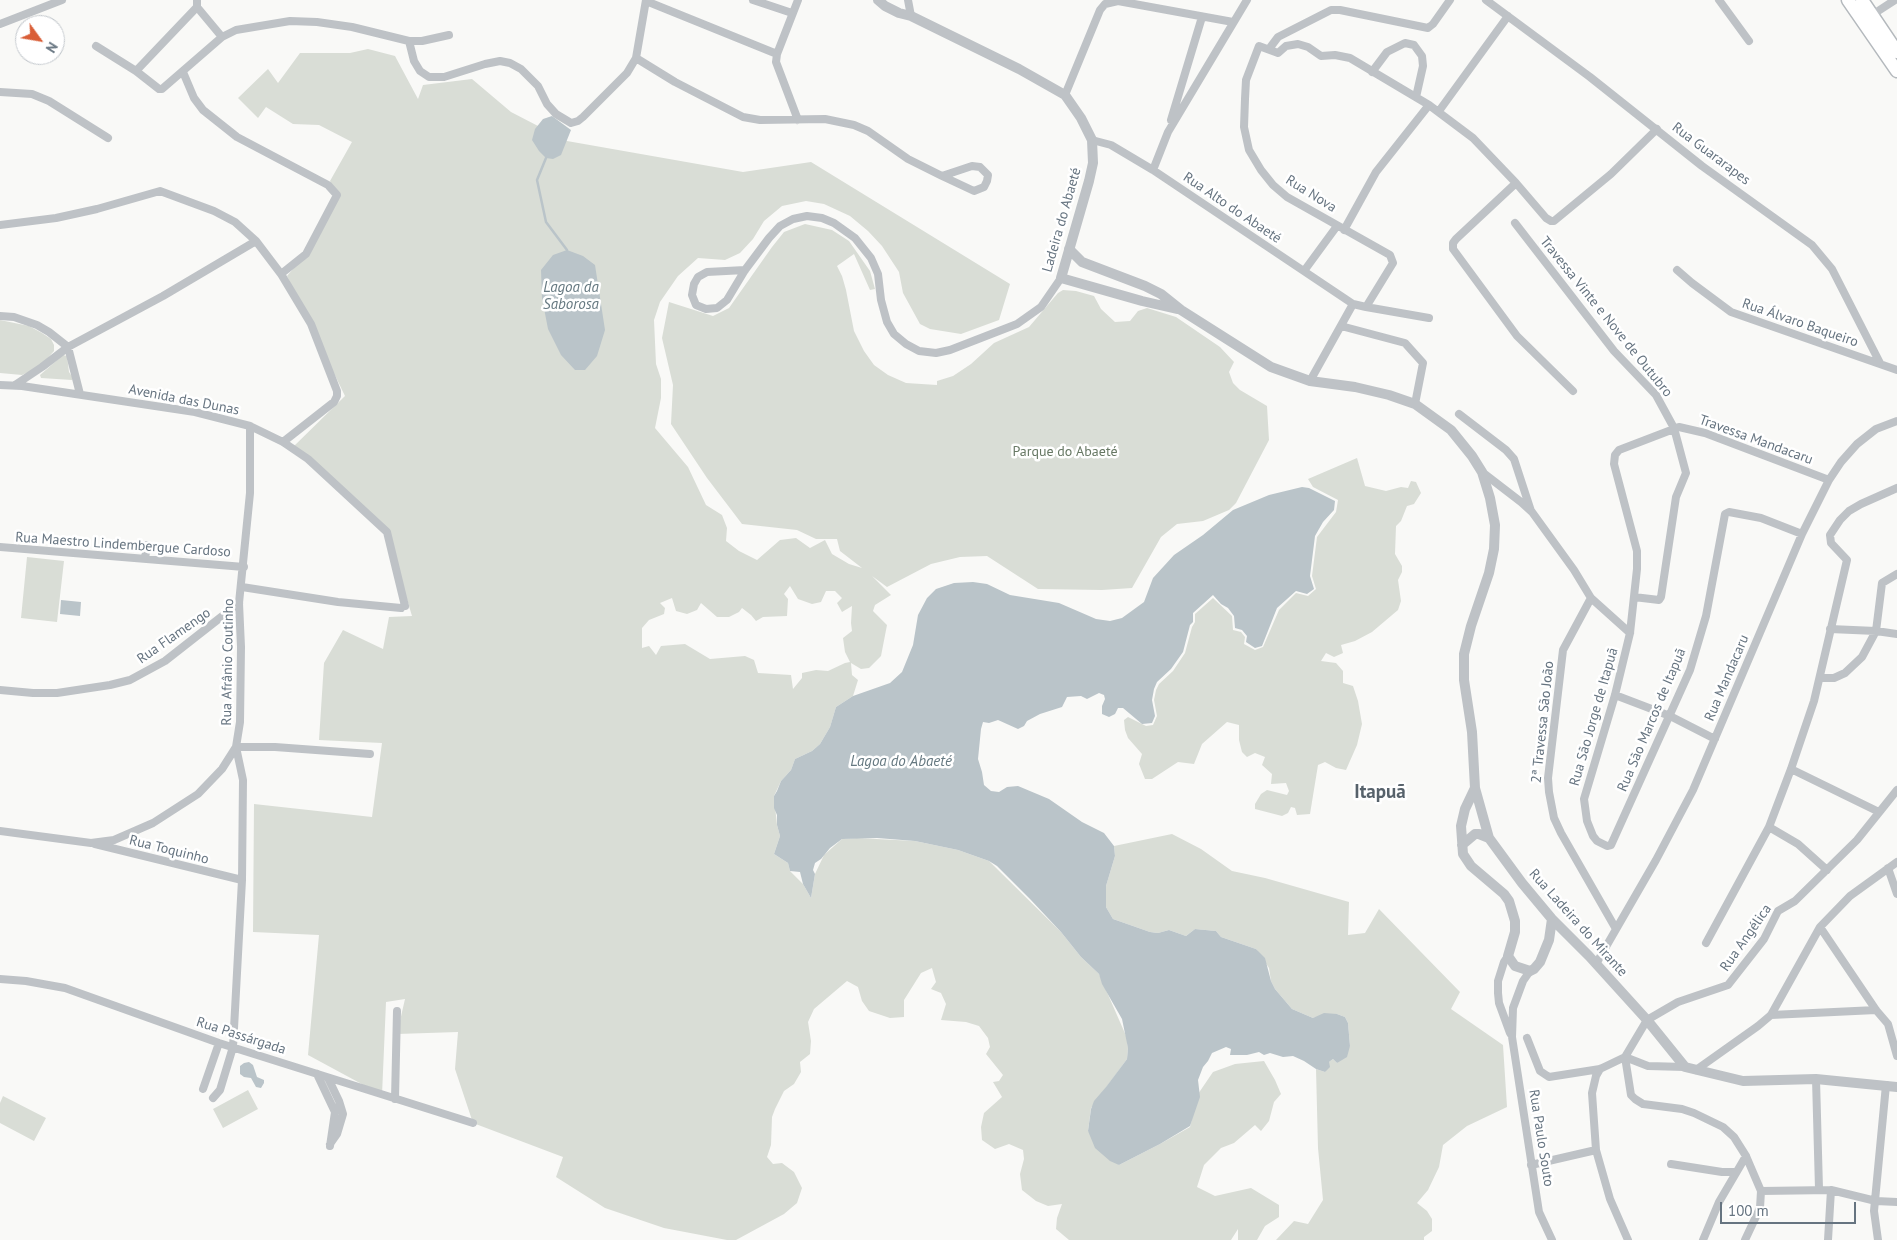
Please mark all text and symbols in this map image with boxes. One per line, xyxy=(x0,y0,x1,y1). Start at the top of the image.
north arrow xyxy=(15,15,65,65)
text: N xyxy=(42,39,62,56)
street label: Rua Guararapes xyxy=(1669,119,1753,189)
street label: Ladeira do Abaeté xyxy=(1039,166,1085,274)
street label: Rua Alto do Abaeté xyxy=(1180,169,1284,247)
street label: Rua Nova xyxy=(1282,172,1340,216)
street label: Travessa Vinte e Nove de Outubro xyxy=(1536,233,1676,401)
water label: Lagoa da Saborosa xyxy=(543,279,599,314)
street label: Rua Álvaro Baqueiro xyxy=(1740,295,1860,351)
street label: Avenida das Dunas xyxy=(127,381,241,419)
street label: Travessa Mandacaru xyxy=(1697,412,1815,468)
park label: Parque do Abaeté xyxy=(1012,444,1118,460)
street label: Rua Maestro Lindembergue Cardoso xyxy=(15,529,231,561)
street label: Rua Afrânio Coutinho xyxy=(218,598,238,726)
street label: Rua Flamengo xyxy=(134,604,214,668)
street label: Rua Mandacaru xyxy=(1701,632,1753,724)
street label: Rua São Jorge de Itapuã xyxy=(1566,646,1622,788)
street label: Rua São Marcos de Itapuã xyxy=(1614,646,1690,794)
street label: 2ª Travessa São João xyxy=(1528,660,1558,784)
water label: Lagoa do Abaeté xyxy=(850,753,952,771)
district label: Itapuã xyxy=(1354,782,1406,804)
street label: Rua Toquinho xyxy=(127,832,211,868)
street label: Rua Ladeira do Mirante xyxy=(1525,866,1631,980)
street label: Rua Angélica xyxy=(1717,901,1775,975)
street label: Rua Passárgada xyxy=(194,1014,288,1058)
street label: Rua Paulo Souto xyxy=(1525,1088,1557,1188)
scale bar xyxy=(1722,1192,1858,1224)
text: 100 m xyxy=(1728,1201,1769,1220)

